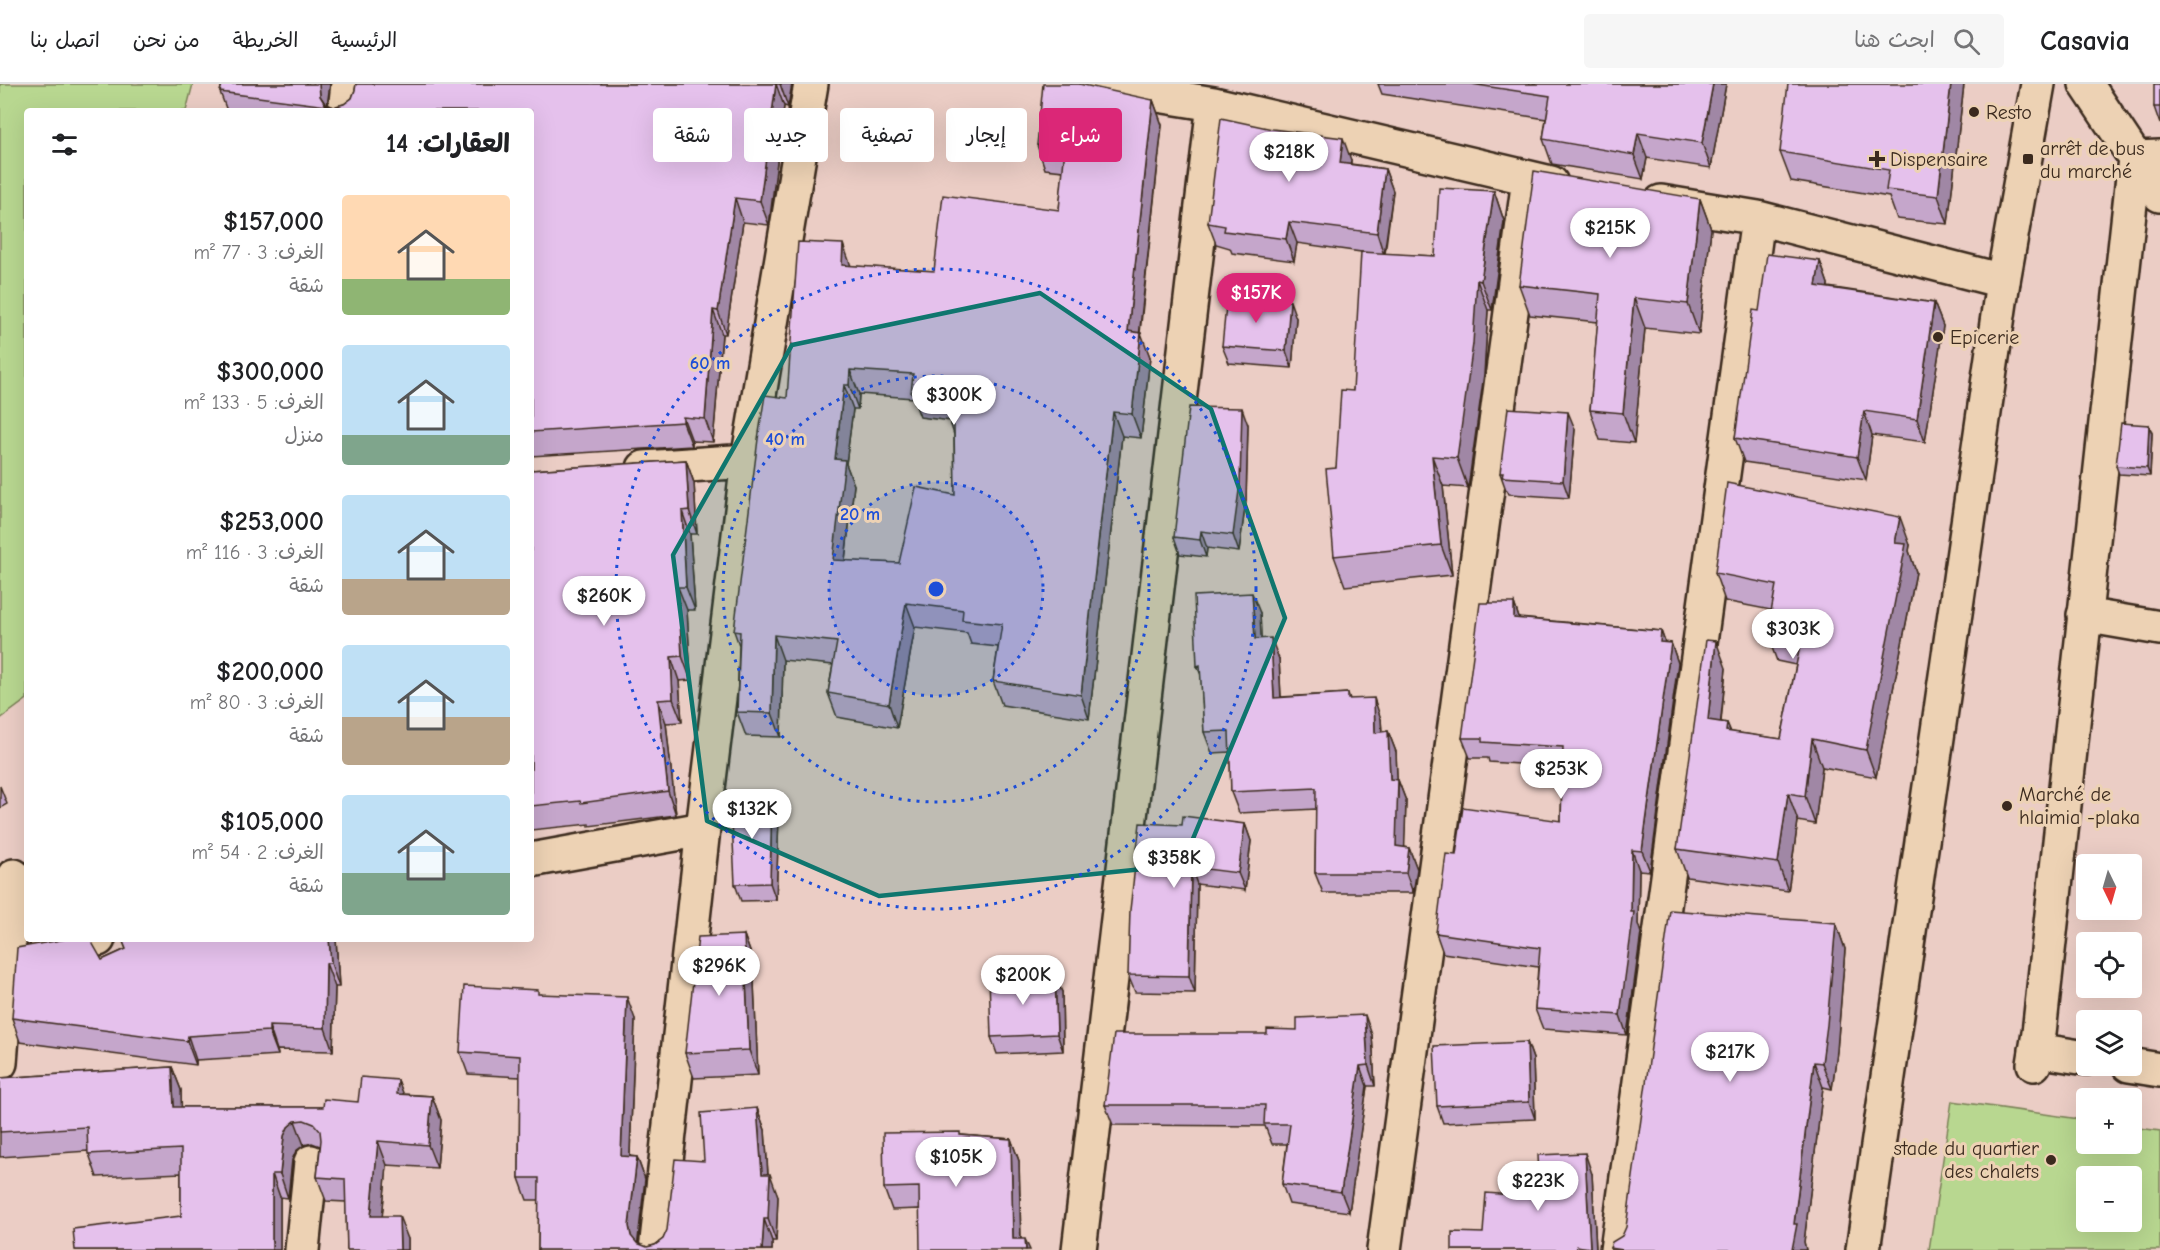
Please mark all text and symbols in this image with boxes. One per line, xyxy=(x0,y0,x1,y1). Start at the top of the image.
search box xyxy=(1584,14,2004,68)
icon: search xyxy=(1950,25,1983,58)
text: Casavia xyxy=(2040,25,2130,57)
text: ابحث هنا xyxy=(1854,27,1935,53)
text: اتصل بنا xyxy=(30,28,100,52)
text: من نحن xyxy=(133,28,200,52)
text: الخريطة xyxy=(233,28,298,52)
text: الرئيسية xyxy=(331,28,397,52)
place label: Resto xyxy=(1986,101,2032,124)
marker: Resto xyxy=(1967,105,1981,119)
chip: شقة xyxy=(653,108,732,162)
chip: جديد xyxy=(744,108,828,162)
chip: تصفية xyxy=(840,108,934,162)
chip: إيجار xyxy=(946,108,1027,162)
chip: شراء xyxy=(1039,108,1122,162)
icon: filters xyxy=(48,128,81,161)
text: العقارات: 14 xyxy=(386,129,510,159)
pin: $218K xyxy=(1247,132,1331,183)
place label: arrêt de bus du marché xyxy=(2040,137,2145,183)
text: $218K xyxy=(1263,140,1315,163)
place label: Dispensaire xyxy=(1890,148,1988,171)
marker: Dispensaire xyxy=(1868,150,1886,168)
marker: arrêt de bus du marché xyxy=(2021,152,2035,166)
text: $157,000 xyxy=(223,207,324,237)
pin: $215K xyxy=(1568,208,1652,259)
text: $215K xyxy=(1584,216,1636,239)
icon: home xyxy=(390,219,462,291)
text: الغرف: 3 · 77 m² xyxy=(193,241,324,264)
pin: $157K xyxy=(1214,273,1298,324)
text: شقة xyxy=(289,274,324,297)
text: $157K xyxy=(1231,281,1281,304)
place label: Epicerie xyxy=(1950,326,2019,349)
marker: Epicerie xyxy=(1931,330,1945,344)
text: 60 m xyxy=(690,353,730,374)
text: $300,000 xyxy=(216,357,324,387)
icon: home xyxy=(390,369,462,441)
pin: $300K xyxy=(912,375,996,426)
text: $300K xyxy=(926,383,982,406)
text: الغرف: 5 · 133 m² xyxy=(183,391,324,414)
text: منزل xyxy=(285,424,324,447)
text: 40 m xyxy=(765,429,805,450)
text: 20 m xyxy=(840,504,880,525)
text: $253,000 xyxy=(219,507,324,537)
icon: home xyxy=(390,519,462,591)
text: الغرف: 3 · 116 m² xyxy=(186,541,324,564)
text: شقة xyxy=(289,574,324,597)
pin: $260K xyxy=(562,576,646,627)
centre of rings xyxy=(926,579,946,599)
text: $260K xyxy=(576,584,632,607)
pin: $303K xyxy=(1751,609,1835,660)
text: $303K xyxy=(1766,617,1820,640)
text: $200,000 xyxy=(216,657,324,687)
icon: home xyxy=(390,669,462,741)
text: الغرف: 3 · 80 m² xyxy=(190,691,324,714)
text: شقة xyxy=(289,724,324,747)
pin: $253K xyxy=(1519,749,1603,800)
text: $253K xyxy=(1534,757,1588,780)
place label: Marché de hlaimia -plaka xyxy=(2019,783,2140,829)
pin: $132K xyxy=(710,789,794,840)
text: $132K xyxy=(727,797,777,820)
marker: Marché de hlaimia -plaka xyxy=(2000,799,2014,813)
text: $105,000 xyxy=(220,807,324,837)
icon: home xyxy=(390,819,462,891)
pin: $358K xyxy=(1132,838,1216,889)
text: الغرف: 2 · 54 m² xyxy=(191,841,324,864)
text: $358K xyxy=(1147,846,1201,869)
north arrow xyxy=(2076,854,2142,920)
map controls xyxy=(2076,854,2142,1232)
text: شقة xyxy=(289,874,324,897)
button: locate xyxy=(2076,932,2142,998)
pin: $296K xyxy=(677,946,761,997)
text: $296K xyxy=(692,954,746,977)
pin: $200K xyxy=(981,955,1065,1006)
text: $200K xyxy=(995,963,1051,986)
button: layers xyxy=(2076,1010,2142,1076)
pin: $217K xyxy=(1688,1032,1772,1083)
text: $217K xyxy=(1705,1040,1755,1063)
button: + xyxy=(2076,1088,2142,1154)
pin: $105K xyxy=(914,1137,998,1188)
place label: stade du quartier des chalets xyxy=(1893,1137,2039,1183)
text: $105K xyxy=(929,1145,983,1168)
marker: stade du quartier des chalets xyxy=(2044,1153,2058,1167)
pin: $223K xyxy=(1496,1161,1580,1212)
button: − xyxy=(2076,1166,2142,1232)
text: $223K xyxy=(1511,1169,1565,1192)

